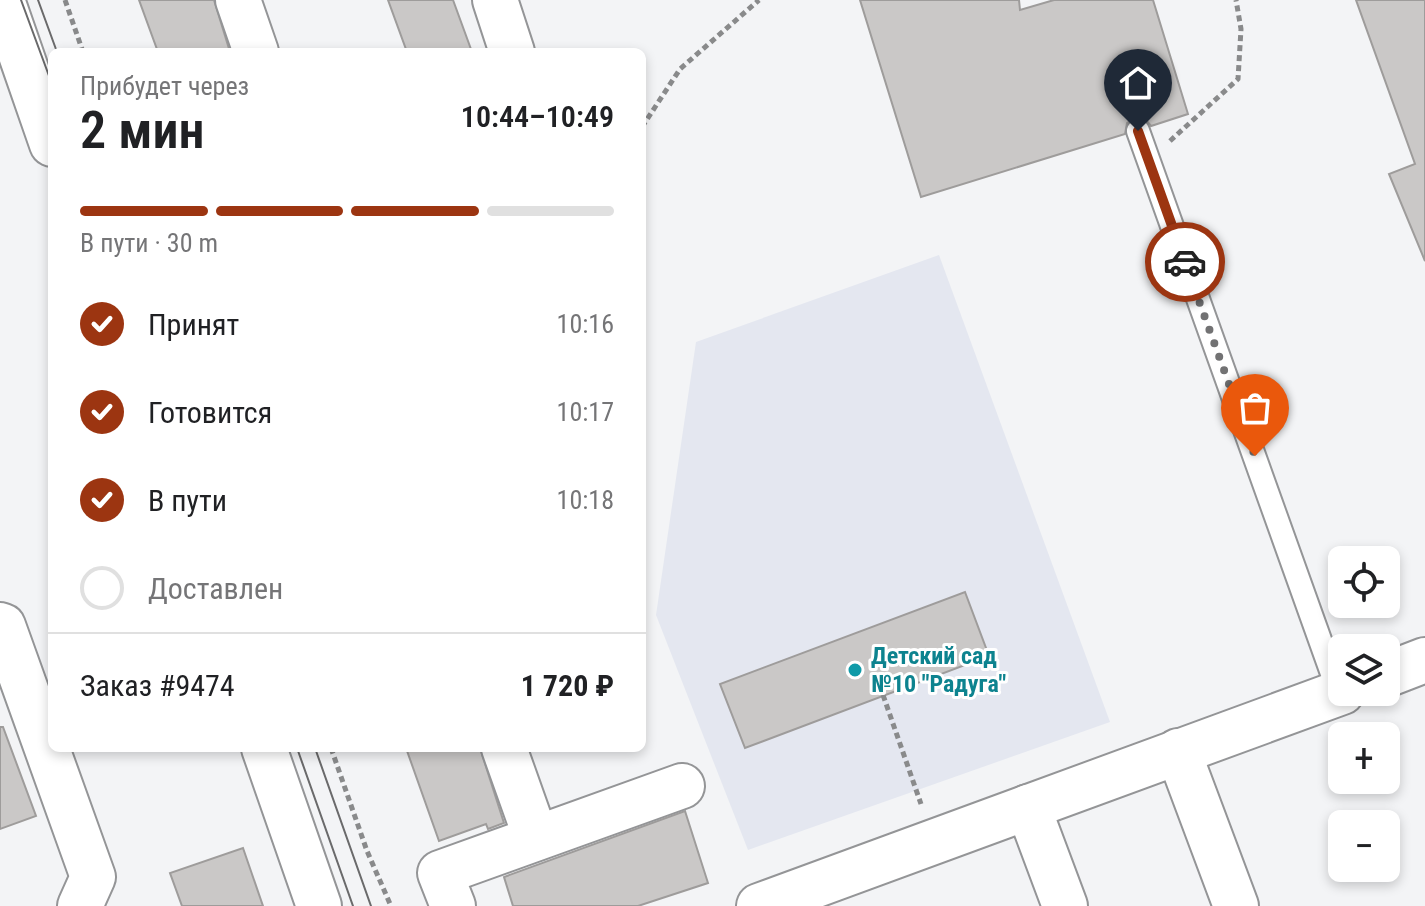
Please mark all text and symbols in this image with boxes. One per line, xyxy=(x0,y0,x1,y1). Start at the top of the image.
pin xyxy=(1104,49,1172,131)
icon: home xyxy=(1116,61,1160,105)
text: Прибудет через xyxy=(80,71,249,101)
text: 10:44–10:49 xyxy=(461,99,614,134)
text: 2 мин xyxy=(80,100,205,161)
courier xyxy=(1145,222,1225,302)
text: В пути · 30 m xyxy=(80,228,218,258)
icon: car xyxy=(1163,240,1207,284)
icon: check xyxy=(80,302,124,346)
text: Принят xyxy=(148,307,239,342)
text: 10:16 xyxy=(557,309,614,339)
pin xyxy=(1221,374,1289,456)
icon: bag xyxy=(1233,386,1277,430)
icon: check xyxy=(80,390,124,434)
text: Готовится xyxy=(148,395,272,430)
text: 10:17 xyxy=(557,397,614,427)
icon: check xyxy=(80,478,124,522)
text: В пути xyxy=(148,483,227,518)
text: 10:18 xyxy=(557,485,614,515)
map controls xyxy=(1328,546,1400,882)
button: locate xyxy=(1328,546,1400,618)
text: Доставлен xyxy=(148,571,283,606)
button: layers xyxy=(1328,634,1400,706)
place label: Детский сад №10 "Радуга" xyxy=(871,642,1006,698)
marker: Детский сад №10 "Радуга" xyxy=(846,661,864,679)
text: Заказ #9474 xyxy=(80,668,235,703)
text: 1 720 ₽ xyxy=(521,668,614,703)
button: + xyxy=(1328,722,1400,794)
button: − xyxy=(1328,810,1400,882)

